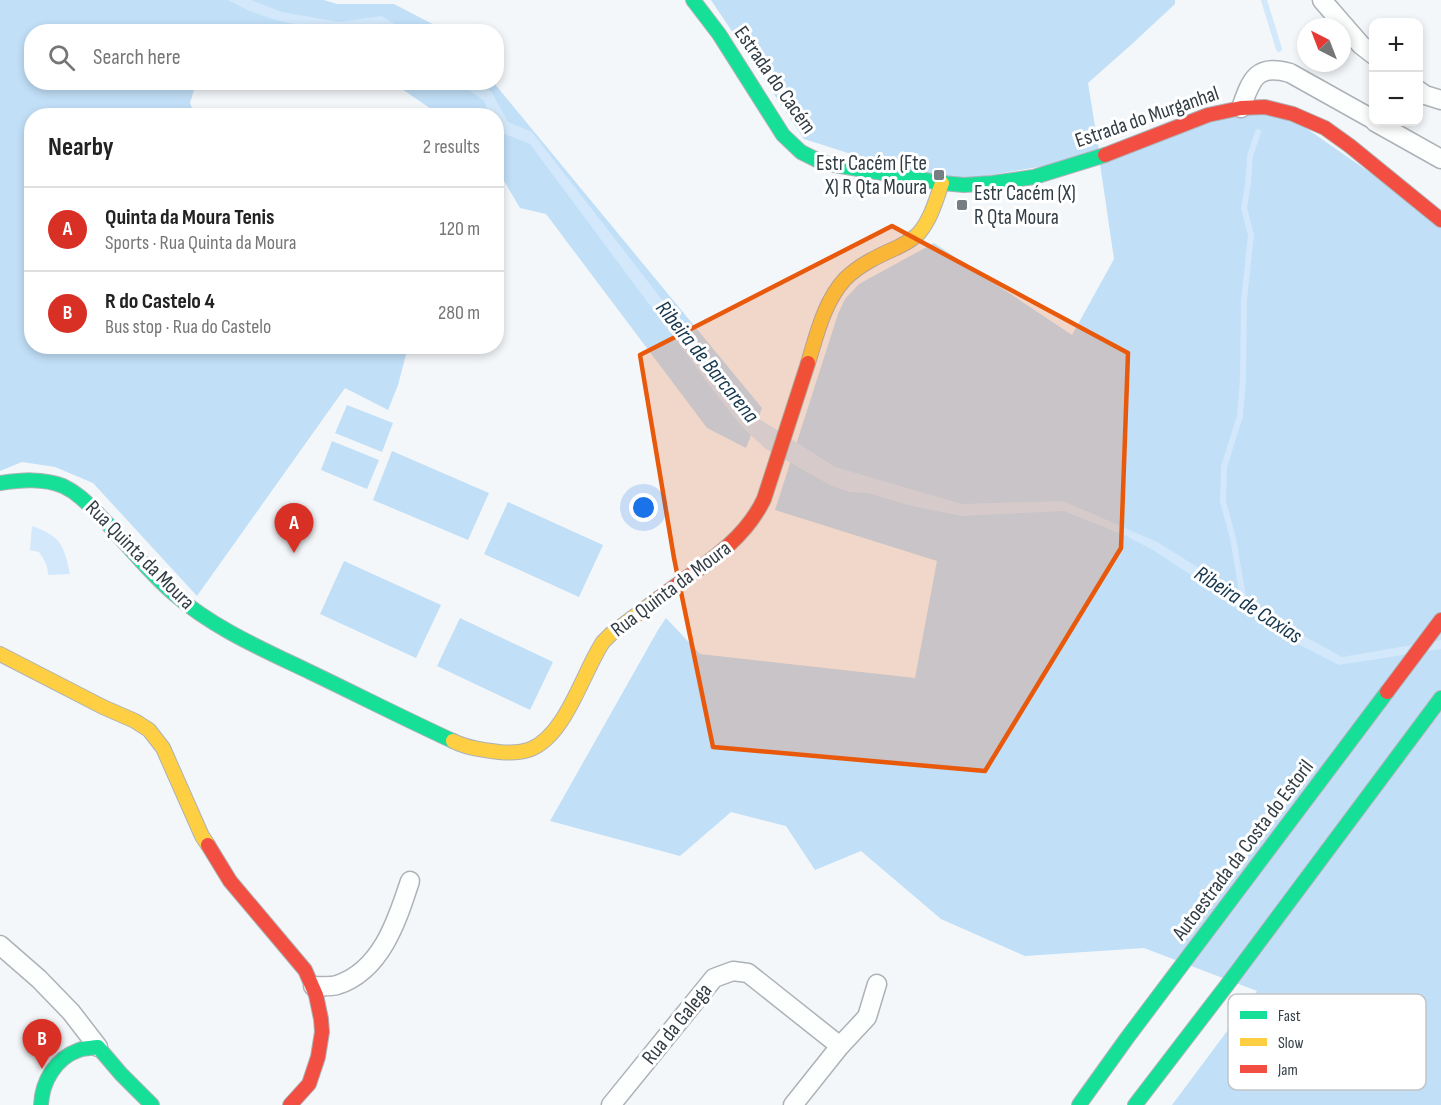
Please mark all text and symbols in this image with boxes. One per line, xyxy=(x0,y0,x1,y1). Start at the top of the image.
north arrow xyxy=(1297,18,1351,72)
map controls xyxy=(1369,18,1423,126)
button: + xyxy=(1369,18,1423,72)
street label: Estrada do Cacém xyxy=(729,21,821,139)
search box xyxy=(24,24,504,90)
icon: search xyxy=(45,41,78,74)
text: Search here xyxy=(93,44,180,71)
button: − xyxy=(1369,72,1423,126)
street label: Estrada do Murganhal xyxy=(1072,81,1222,153)
text: Nearby xyxy=(48,132,114,163)
text: 2 results xyxy=(423,135,480,159)
place label: Estr Cacém (Fte X) R Qta Moura xyxy=(816,151,927,200)
marker: Estr Cacém (Fte X) R Qta Moura xyxy=(932,168,946,182)
place label: Estr Cacém (X) R Qta Moura xyxy=(974,181,1076,230)
marker: Estr Cacém (X) R Qta Moura xyxy=(955,198,969,212)
text: Quinta da Moura Tenis xyxy=(105,204,275,231)
text: A xyxy=(63,217,72,241)
text: 120 m xyxy=(440,217,480,241)
text: Sports · Rua Quinta da Moura xyxy=(105,231,296,255)
text: R do Castelo 4 xyxy=(105,288,215,315)
water label: Ribeira de Barcarena xyxy=(650,296,764,429)
text: B xyxy=(63,301,72,325)
text: 280 m xyxy=(438,301,480,325)
text: Bus stop · Rua do Castelo xyxy=(105,315,271,339)
your location xyxy=(629,493,658,522)
street label: Rua Quinta da Moura xyxy=(80,495,200,615)
pin: A xyxy=(274,504,314,553)
street label: Rua Quinta da Moura xyxy=(606,536,736,642)
water label: Ribeira de Caxias xyxy=(1189,560,1307,650)
street label: Autoestrada da Costa do Estoril xyxy=(1167,755,1319,946)
street label: Rua da Galega xyxy=(637,978,717,1070)
legend xyxy=(1228,994,1426,1090)
text: Fast xyxy=(1278,1007,1301,1026)
pin: B xyxy=(22,1020,62,1069)
text: Slow xyxy=(1278,1034,1303,1053)
text: Jam xyxy=(1277,1061,1298,1080)

